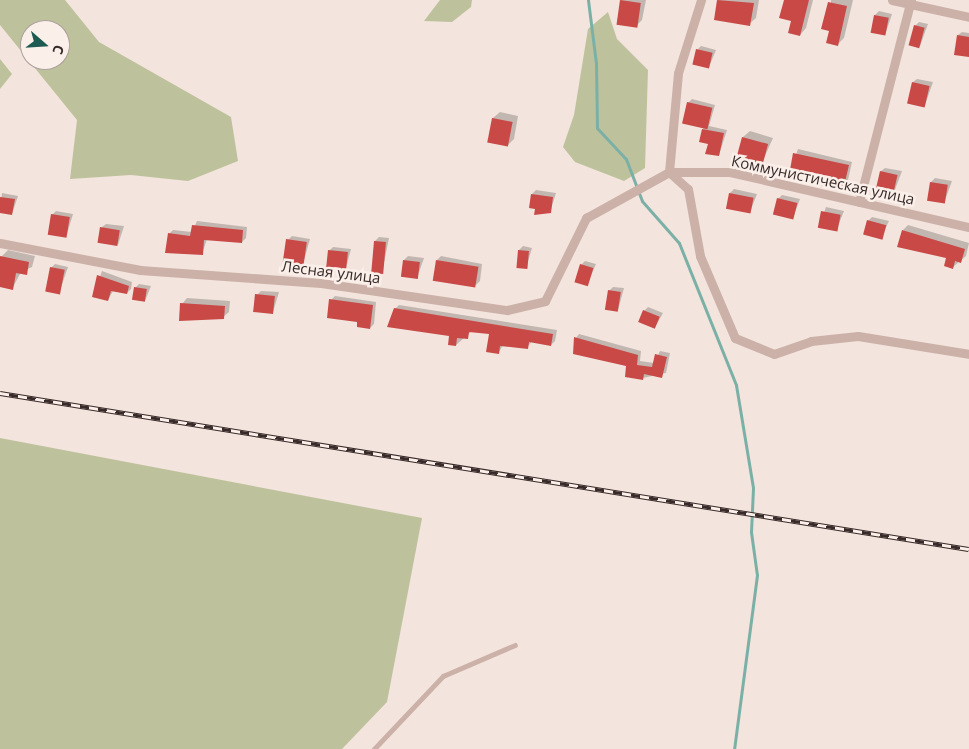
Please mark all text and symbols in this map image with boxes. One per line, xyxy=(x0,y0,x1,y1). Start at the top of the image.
north arrow xyxy=(20,20,70,70)
text: С xyxy=(48,42,69,57)
street label: Коммунистическая улица xyxy=(730,152,916,208)
street label: Лесная улица xyxy=(281,257,381,287)

